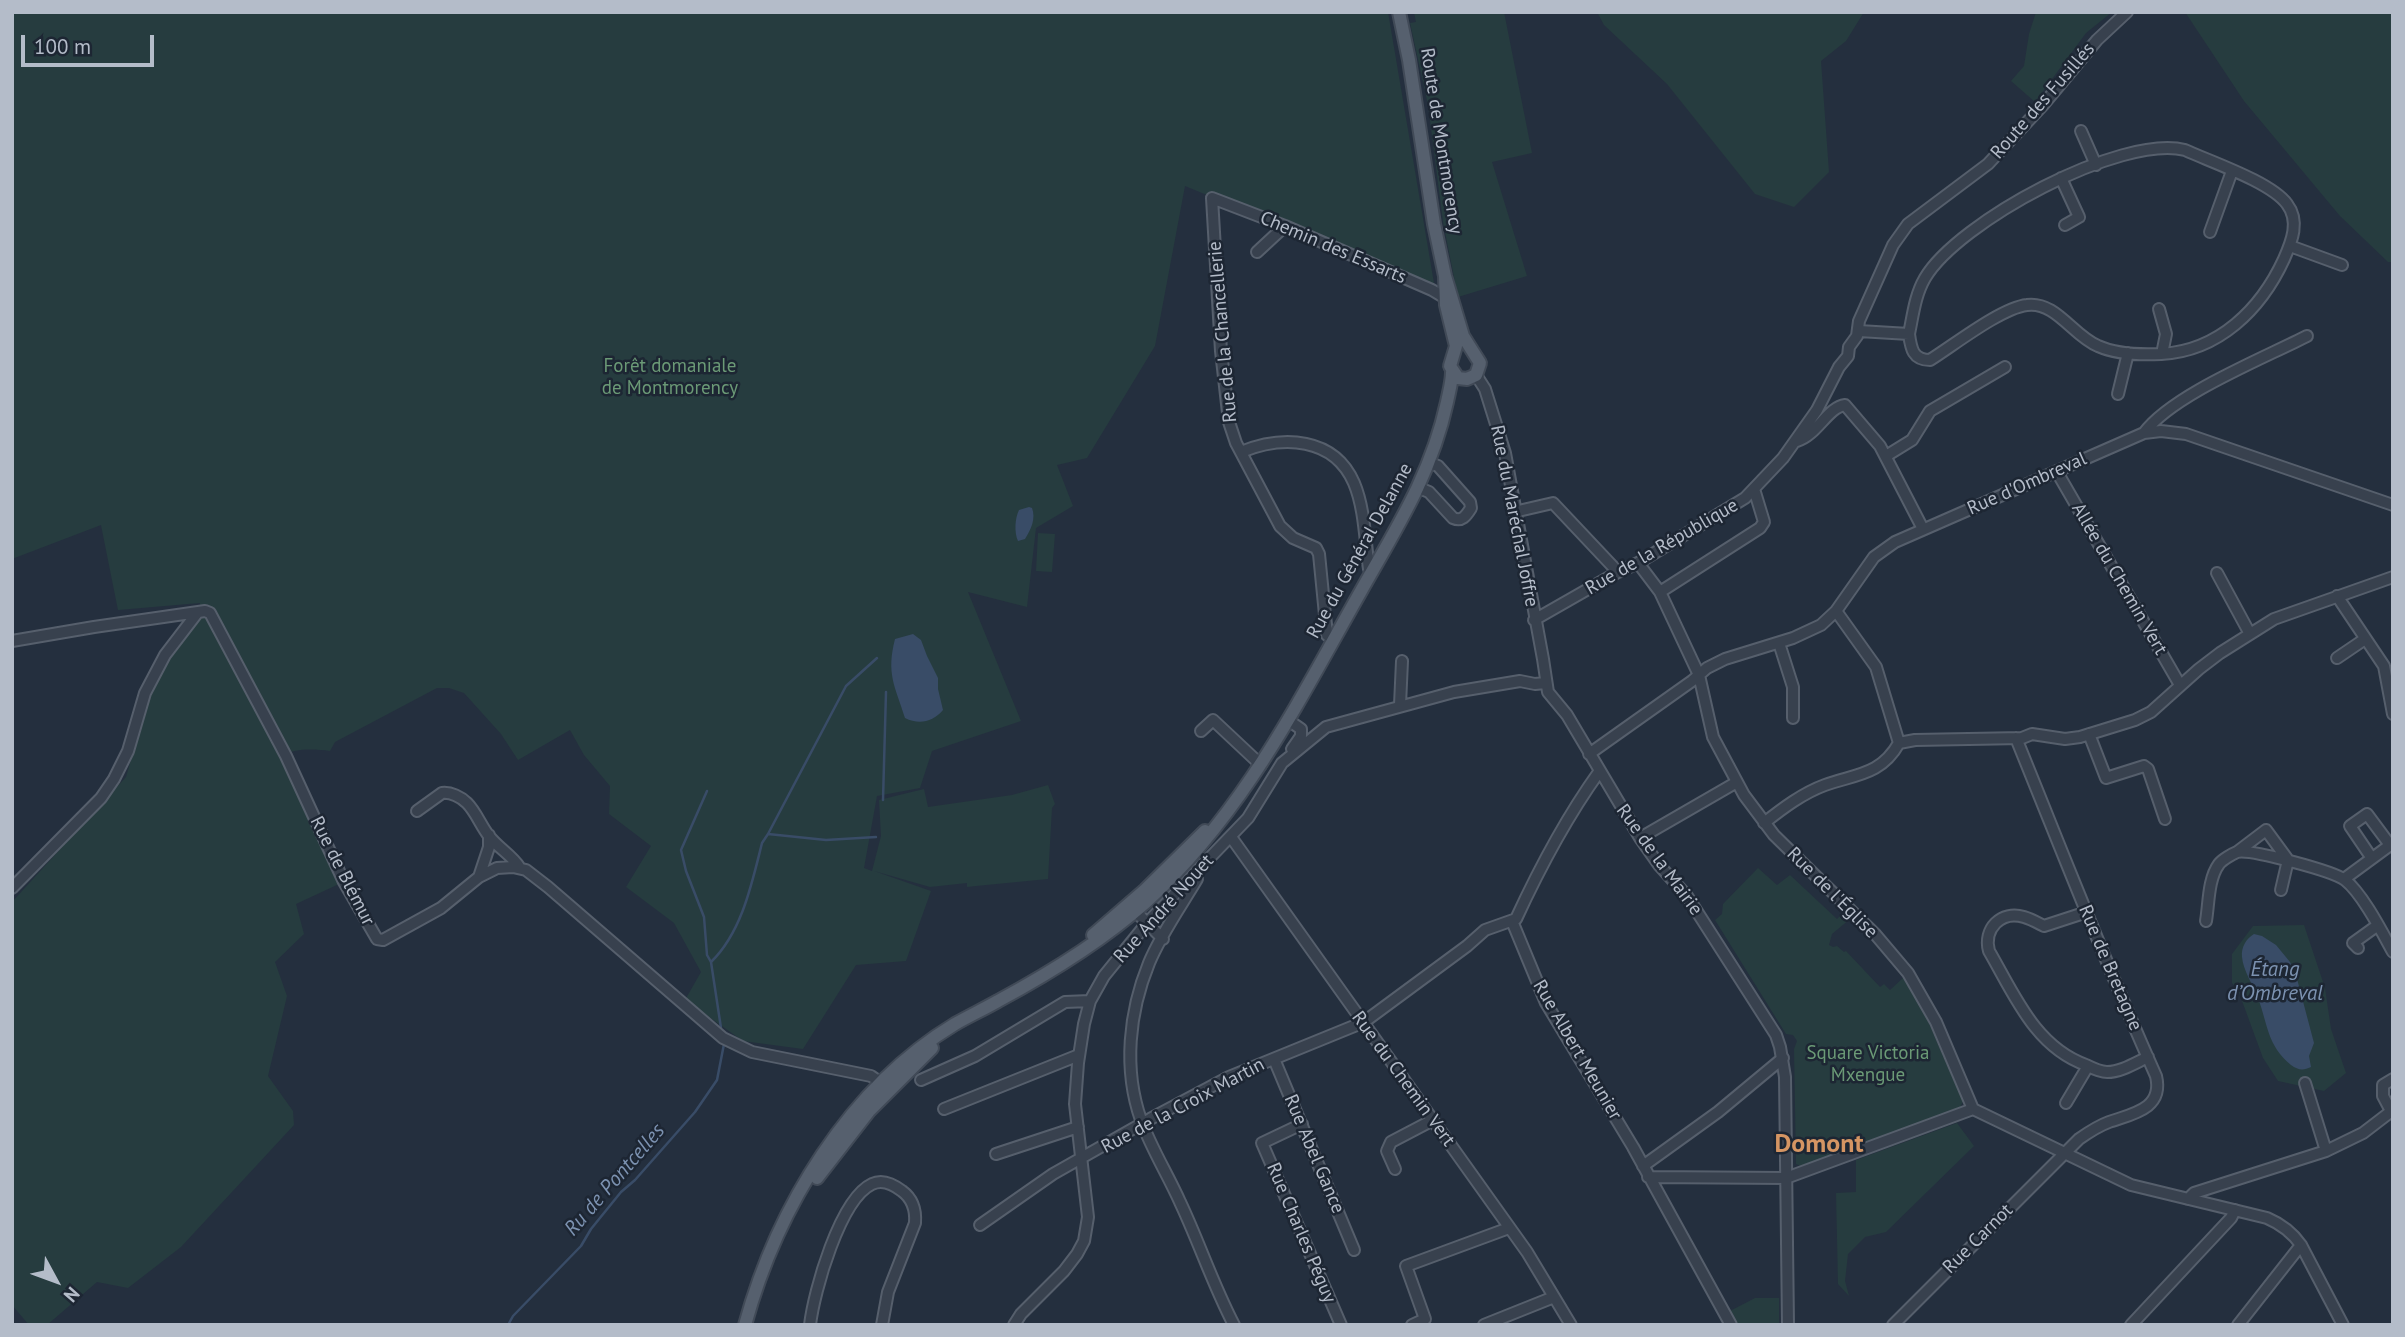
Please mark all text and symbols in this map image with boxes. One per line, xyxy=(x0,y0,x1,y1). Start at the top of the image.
scale bar xyxy=(24,21,158,65)
text: 100 m xyxy=(34,33,91,60)
street label: Route des Fusillés xyxy=(1986,38,2100,164)
street label: Route de Montmorency xyxy=(1415,46,1467,236)
street label: Chemin des Essarts xyxy=(1256,207,1410,289)
street label: Rue de la Chancellerie xyxy=(1204,240,1242,424)
park label: Forêt domaniale de Montmorency xyxy=(602,356,738,400)
street label: Rue du Maréchal Joffre xyxy=(1485,423,1543,609)
street label: Rue d'Ombreval xyxy=(1964,448,2090,520)
street label: Rue du Général Delanne xyxy=(1302,459,1418,643)
street label: Rue de la République xyxy=(1582,494,1742,600)
street label: Allée du Chemin Vert xyxy=(2066,499,2172,659)
street label: Rue de la Mairie xyxy=(1611,800,1707,920)
street label: Rue de Blémur xyxy=(305,813,379,929)
street label: Rue de l'Église xyxy=(1782,843,1882,943)
street label: Rue André Nouet xyxy=(1109,850,1219,968)
street label: Rue de Bretagne xyxy=(2073,902,2147,1034)
water label: Étang d’Ombreval xyxy=(2227,957,2323,1007)
street label: Rue Albert Meunier xyxy=(1528,976,1626,1124)
street label: Rue du Chemin Vert xyxy=(1346,1007,1460,1151)
park label: Square Victoria Mxengue xyxy=(1807,1043,1929,1087)
street label: Rue de la Croix Martin xyxy=(1097,1053,1269,1159)
street label: Rue Abel Gance xyxy=(1279,1091,1349,1217)
water label: Ru de Pontcelles xyxy=(559,1119,671,1241)
district label: Domont xyxy=(1775,1129,1863,1161)
street label: Rue Charles Péguy xyxy=(1261,1159,1341,1307)
street label: Rue Carnot xyxy=(1938,1199,2018,1279)
north arrow xyxy=(21,1246,91,1316)
text: N xyxy=(59,1282,85,1307)

